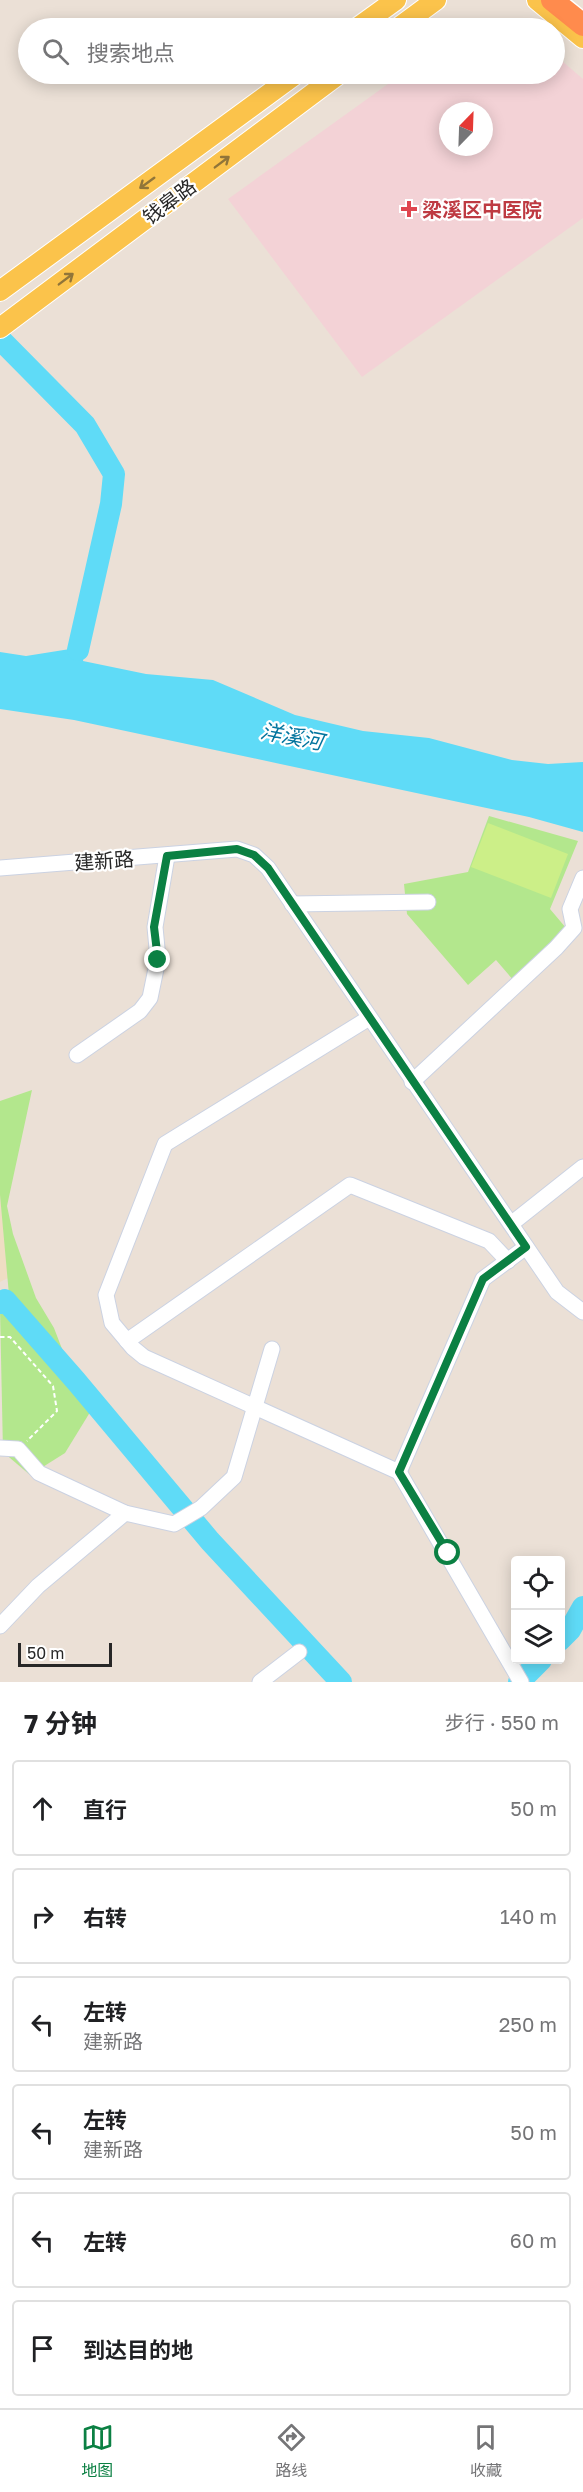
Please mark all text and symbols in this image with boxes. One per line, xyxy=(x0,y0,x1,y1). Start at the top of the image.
search box xyxy=(18,18,565,84)
icon: search xyxy=(39,35,72,68)
text: 搜索地点 xyxy=(87,39,175,66)
north arrow xyxy=(439,102,493,156)
one-way arrow xyxy=(213,155,229,168)
street label: 钱皋路 xyxy=(138,173,200,229)
one-way arrow xyxy=(139,176,155,189)
place label: 梁溪区中医院 xyxy=(422,197,542,221)
marker: 梁溪区中医院 xyxy=(400,200,418,218)
one-way arrow xyxy=(58,273,74,286)
water label: 洋溪河 xyxy=(259,717,329,756)
street label: 建新路 xyxy=(73,846,135,874)
route end xyxy=(144,946,170,972)
route start xyxy=(434,1539,460,1565)
map controls xyxy=(511,1556,565,1664)
button: locate xyxy=(511,1556,565,1610)
button: layers xyxy=(511,1610,565,1664)
scale bar xyxy=(18,1640,112,1668)
text: 50 m xyxy=(27,1643,64,1663)
text: 7 分钟 xyxy=(24,1708,97,1739)
text: 步行 · 550 m xyxy=(445,1710,559,1734)
icon: ahead xyxy=(26,1792,59,1825)
text: 直行 xyxy=(83,1796,127,1823)
text: 50 m xyxy=(510,1796,557,1820)
icon: right xyxy=(26,1900,59,1933)
text: 右转 xyxy=(83,1904,127,1931)
text: 140 m xyxy=(500,1904,557,1928)
text: 左转 xyxy=(83,1998,127,2025)
icon: left xyxy=(26,2008,59,2041)
text: 250 m xyxy=(499,2012,557,2036)
text: 建新路 xyxy=(83,2029,143,2053)
text: 左转 xyxy=(83,2106,127,2133)
icon: left xyxy=(26,2116,59,2149)
text: 50 m xyxy=(510,2120,557,2144)
text: 建新路 xyxy=(83,2137,143,2161)
icon: left xyxy=(26,2224,59,2257)
text: 左转 xyxy=(83,2228,127,2255)
text: 60 m xyxy=(510,2228,557,2252)
icon: arrive xyxy=(26,2332,59,2365)
text: 到达目的地 xyxy=(83,2336,193,2363)
tab: 地图 xyxy=(81,2421,114,2481)
tab: 路线 xyxy=(275,2421,308,2481)
tab: 收藏 xyxy=(469,2421,502,2481)

